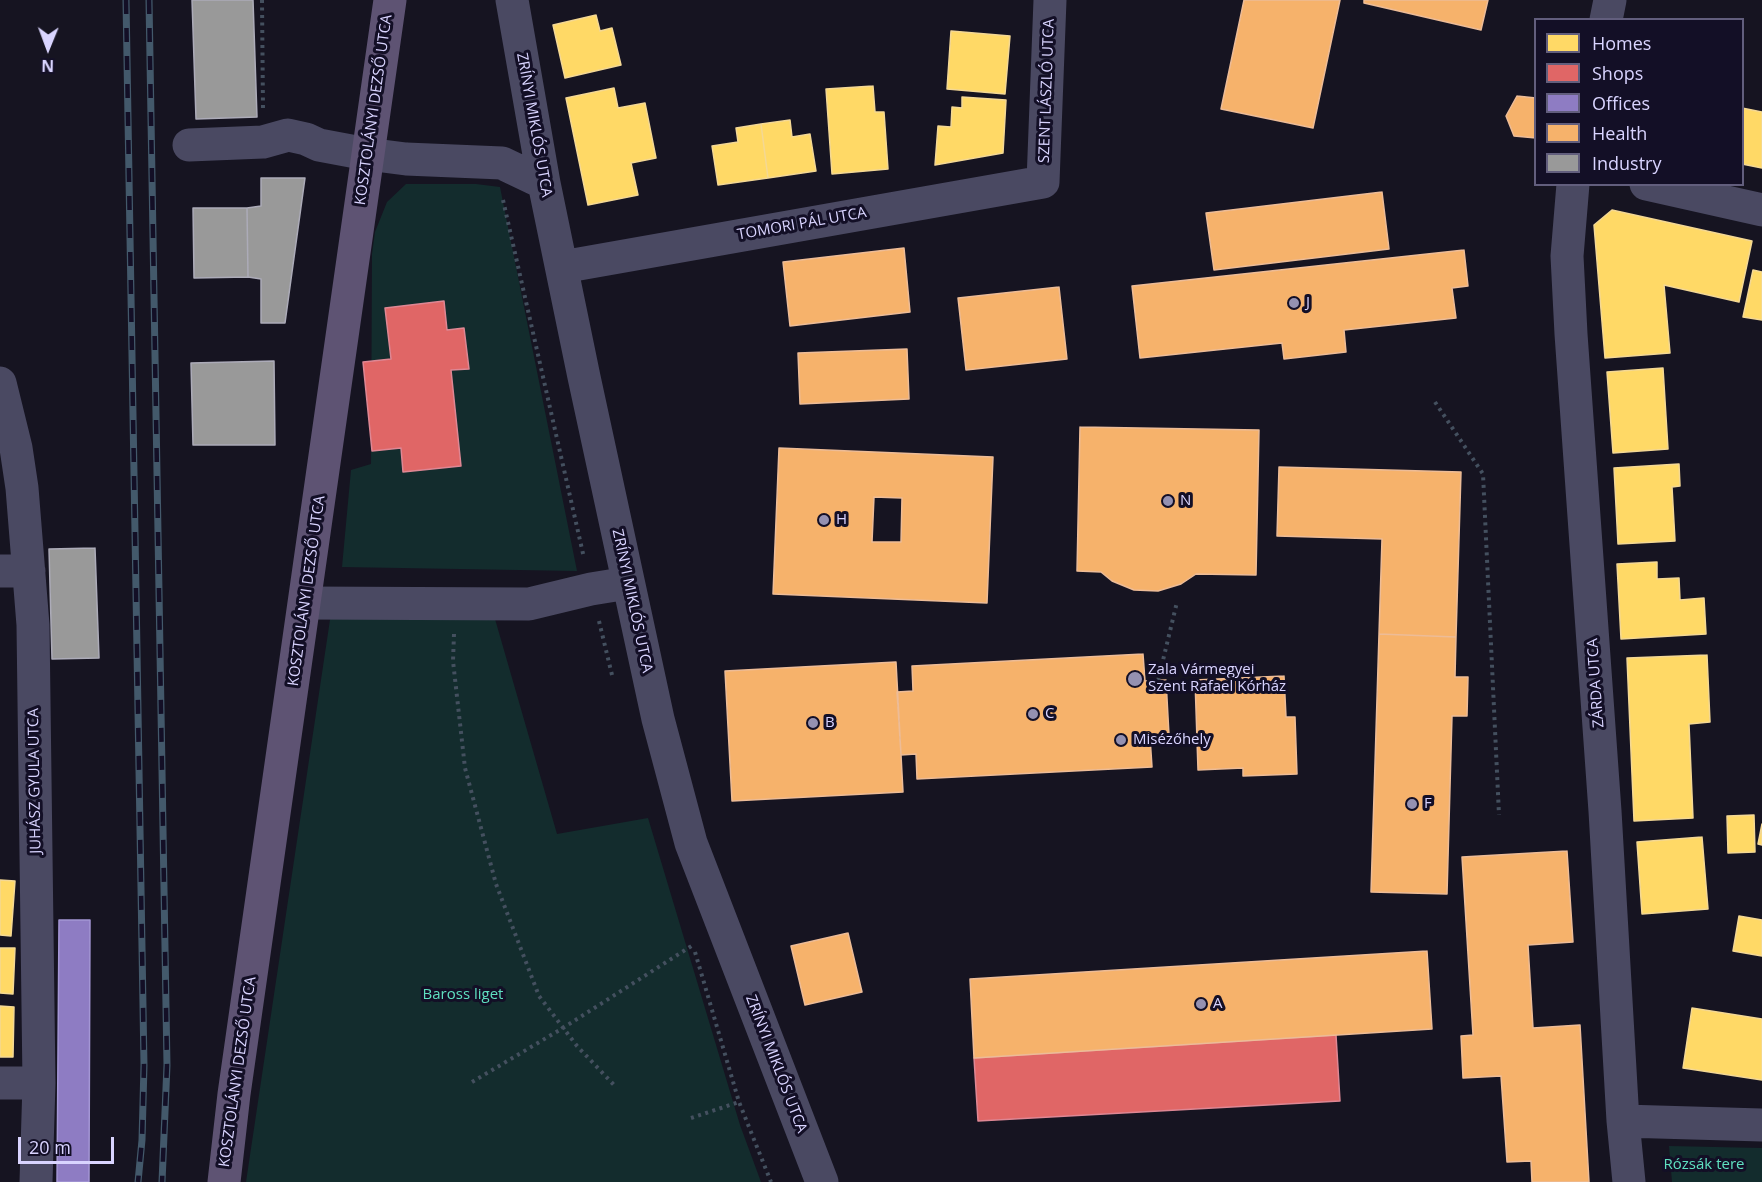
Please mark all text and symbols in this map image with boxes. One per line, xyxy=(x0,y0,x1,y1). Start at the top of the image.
street label: KOSZTOLÁNYI DEZSŐ UTCA xyxy=(352,13,396,207)
north arrow xyxy=(18,18,78,78)
legend xyxy=(1534,18,1744,186)
street label: SZENT LÁSZLÓ UTCA xyxy=(1035,19,1059,163)
text: Homes xyxy=(1592,31,1651,55)
street label: ZRÍNYI MIKLÓS UTCA xyxy=(512,51,556,199)
text: N xyxy=(41,55,54,77)
text: Shops xyxy=(1592,61,1643,85)
text: Offices xyxy=(1592,91,1650,115)
text: Health xyxy=(1592,121,1647,145)
text: Industry xyxy=(1592,151,1662,175)
street label: TOMORI PÁL UTCA xyxy=(736,204,868,244)
place label: J xyxy=(1306,294,1310,312)
marker: J xyxy=(1287,296,1301,310)
place label: N xyxy=(1180,492,1191,510)
street label: KOSZTOLÁNYI DEZSŐ UTCA xyxy=(285,494,329,688)
marker: N xyxy=(1161,494,1175,508)
place label: H xyxy=(836,511,847,529)
marker: H xyxy=(817,513,831,527)
street label: ZRÍNYI MIKLÓS UTCA xyxy=(608,528,656,674)
street label: ZÁRDA UTCA xyxy=(1584,638,1608,728)
place label: Zala Vármegyei Szent Rafael Kórház xyxy=(1148,661,1286,696)
marker: Zala Vármegyei Szent Rafael Kórház xyxy=(1126,670,1144,688)
place label: C xyxy=(1045,705,1054,723)
marker: C xyxy=(1026,707,1040,721)
street label: JUHÁSZ GYULA UTCA xyxy=(25,708,45,854)
place label: B xyxy=(825,714,835,732)
marker: B xyxy=(806,716,820,730)
place label: Misézőhely xyxy=(1133,731,1211,749)
marker: Misézőhely xyxy=(1114,733,1128,747)
place label: F xyxy=(1424,795,1432,813)
marker: F xyxy=(1405,797,1419,811)
street label: KOSZTOLÁNYI DEZSŐ UTCA xyxy=(216,975,260,1169)
park label: Baross liget xyxy=(423,986,503,1004)
street label: ZRÍNYI MIKLÓS UTCA xyxy=(741,992,811,1136)
place label: A xyxy=(1213,995,1222,1013)
marker: A xyxy=(1194,997,1208,1011)
scale bar xyxy=(21,1125,117,1163)
text: 20 m xyxy=(29,1135,71,1159)
park label: Rózsák tere xyxy=(1664,1156,1744,1174)

